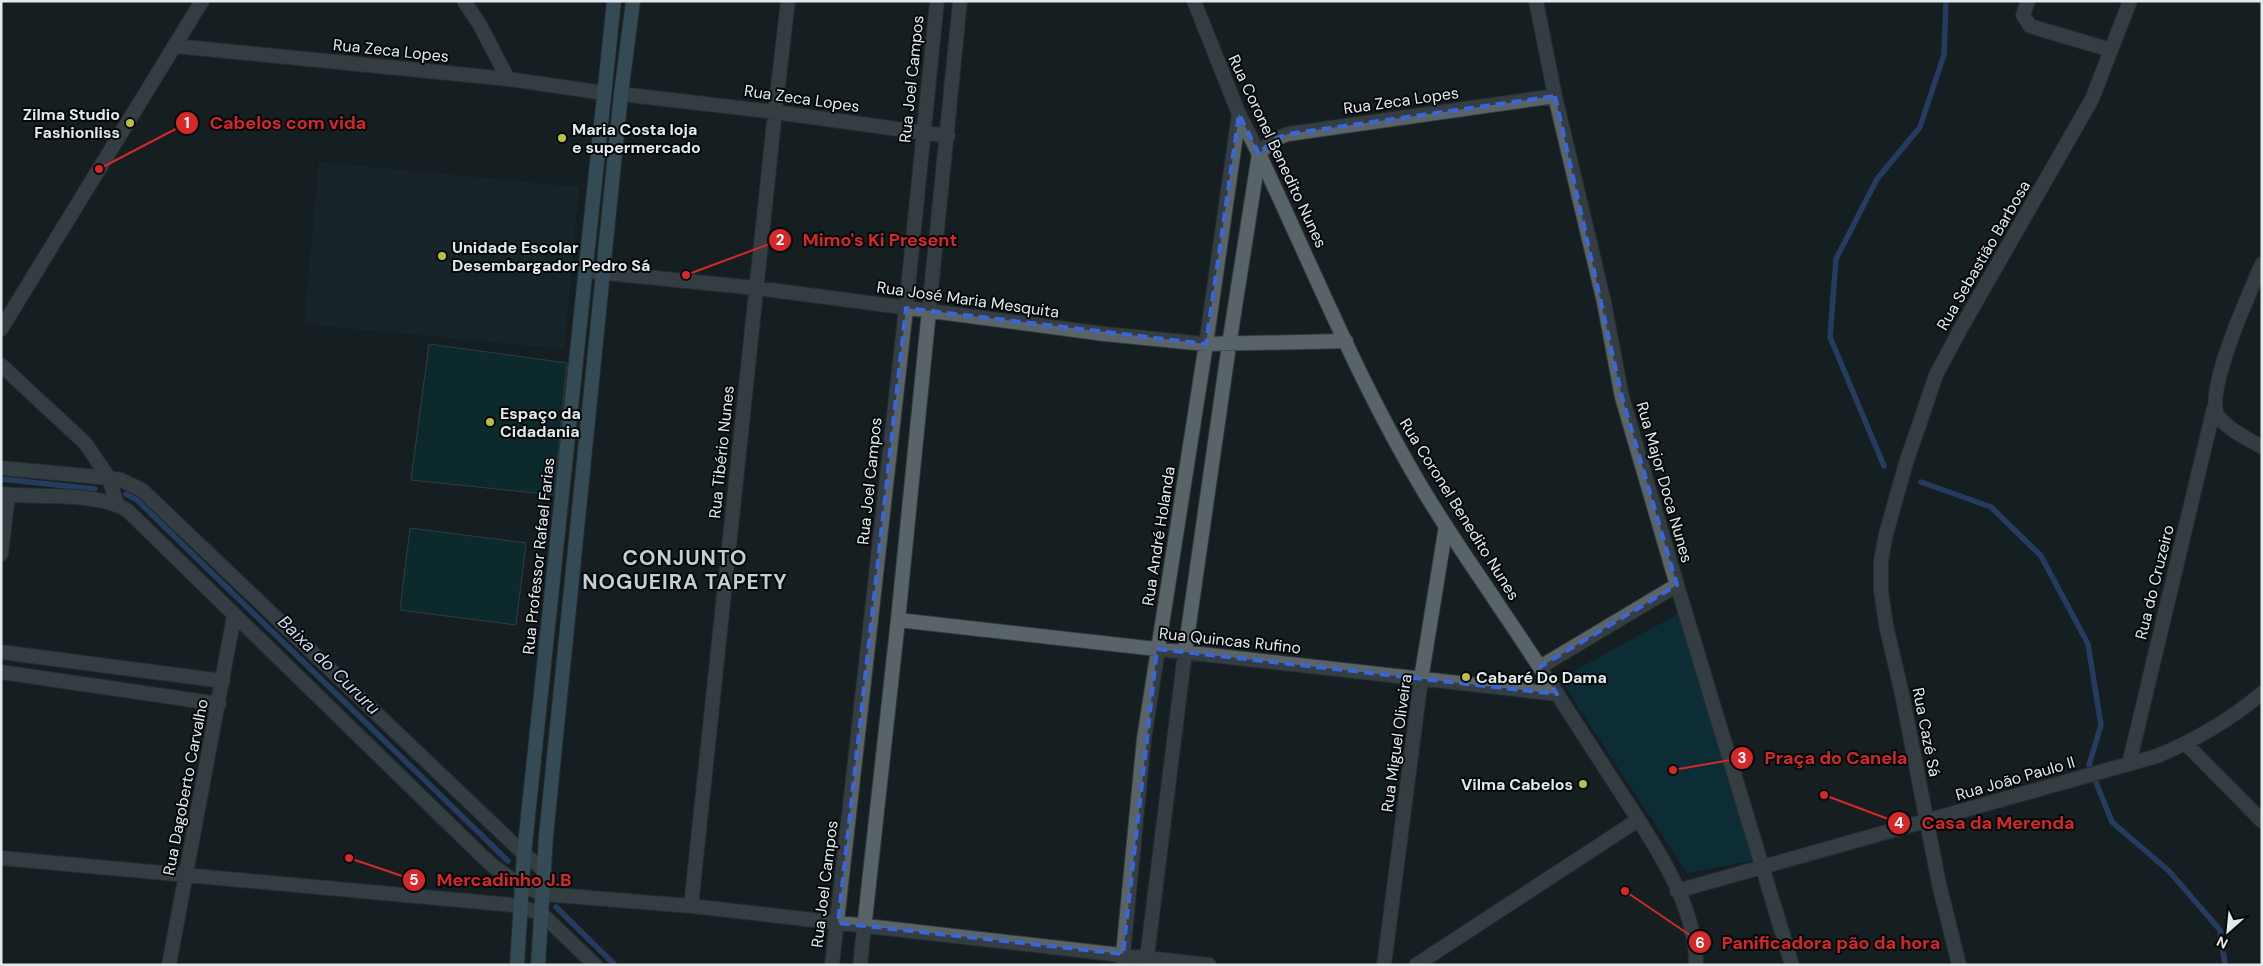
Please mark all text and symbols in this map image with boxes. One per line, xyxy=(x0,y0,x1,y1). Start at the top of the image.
street label: Rua Joel Campos xyxy=(894,14,929,144)
street label: Rua Zeca Lopes xyxy=(332,34,450,67)
street label: Rua Coronel Benedito Nunes xyxy=(1223,51,1332,251)
street label: Rua Zeca Lopes xyxy=(743,80,861,117)
street label: Rua Zeca Lopes xyxy=(1342,82,1460,119)
place label: Zilma Studio Fashionliss xyxy=(23,104,120,143)
callout: Cabelos com vida xyxy=(175,106,376,139)
text: Cabelos com vida xyxy=(210,111,366,135)
text: 1 xyxy=(184,113,190,133)
marker: Zilma Studio Fashionliss xyxy=(124,117,136,129)
place label: Maria Costa loja e supermercado xyxy=(572,119,701,158)
marker: Maria Costa loja e supermercado xyxy=(556,132,568,144)
street label: Rua Sebastião Barbosa xyxy=(1932,177,2035,334)
callout: Mimo's Ki Present xyxy=(768,224,967,257)
text: Mimo's Ki Present xyxy=(803,228,957,252)
text: 2 xyxy=(776,230,785,250)
place label: Unidade Escolar Desembargador Pedro Sá xyxy=(452,237,650,276)
marker: Unidade Escolar Desembargador Pedro Sá xyxy=(436,250,448,262)
street label: Rua José Maria Mesquita xyxy=(875,276,1060,323)
street label: Rua Tibério Nunes xyxy=(704,385,739,520)
street label: Rua Major Doca Nunes xyxy=(1631,399,1698,565)
place label: Espaço da Cidadania xyxy=(500,403,581,442)
street label: Rua Coronel Benedito Nunes xyxy=(1395,414,1524,604)
marker: Espaço da Cidadania xyxy=(484,416,496,428)
street label: Rua Joel Campos xyxy=(852,416,887,546)
street label: Rua Professor Rafael Farias xyxy=(518,457,559,656)
street label: Rua André Holanda xyxy=(1137,465,1180,607)
street label: Rua do Cruzeiro xyxy=(2130,523,2179,642)
district label: CONJUNTO NOGUEIRA TAPETY xyxy=(582,544,788,596)
water label: Baixa do Cururu xyxy=(273,610,385,720)
street label: Rua Quincas Rufino xyxy=(1158,623,1302,658)
place label: Cabaré Do Dama xyxy=(1476,667,1607,688)
marker: Cabaré Do Dama xyxy=(1460,671,1472,683)
street label: Rua Miguel Oliveira xyxy=(1376,673,1417,814)
street label: Rua Cazé Sá xyxy=(1908,686,1945,779)
street label: Rua Dagoberto Carvalho xyxy=(158,697,213,877)
callout: Praça do Canela xyxy=(1730,741,1917,774)
text: Praça do Canela xyxy=(1765,746,1907,770)
text: 3 xyxy=(1737,748,1747,768)
street label: Rua João Paulo II xyxy=(1953,751,2077,806)
place label: Vilma Cabelos xyxy=(1461,774,1573,795)
marker: Vilma Cabelos xyxy=(1577,778,1589,790)
callout: Casa da Merenda xyxy=(1887,807,2085,840)
text: Casa da Merenda xyxy=(1921,811,2075,835)
text: 4 xyxy=(1894,813,1904,833)
street label: Rua Joel Campos xyxy=(806,819,843,949)
callout: Mercadinho J.B xyxy=(402,863,582,896)
text: Mercadinho J.B xyxy=(436,868,572,892)
text: 5 xyxy=(409,870,419,890)
north arrow xyxy=(2203,906,2253,956)
callout: Panificadora pão da hora xyxy=(1687,926,1951,959)
text: Panificadora pão da hora xyxy=(1722,931,1940,955)
text: N xyxy=(2213,932,2231,953)
text: 6 xyxy=(1695,933,1705,953)

